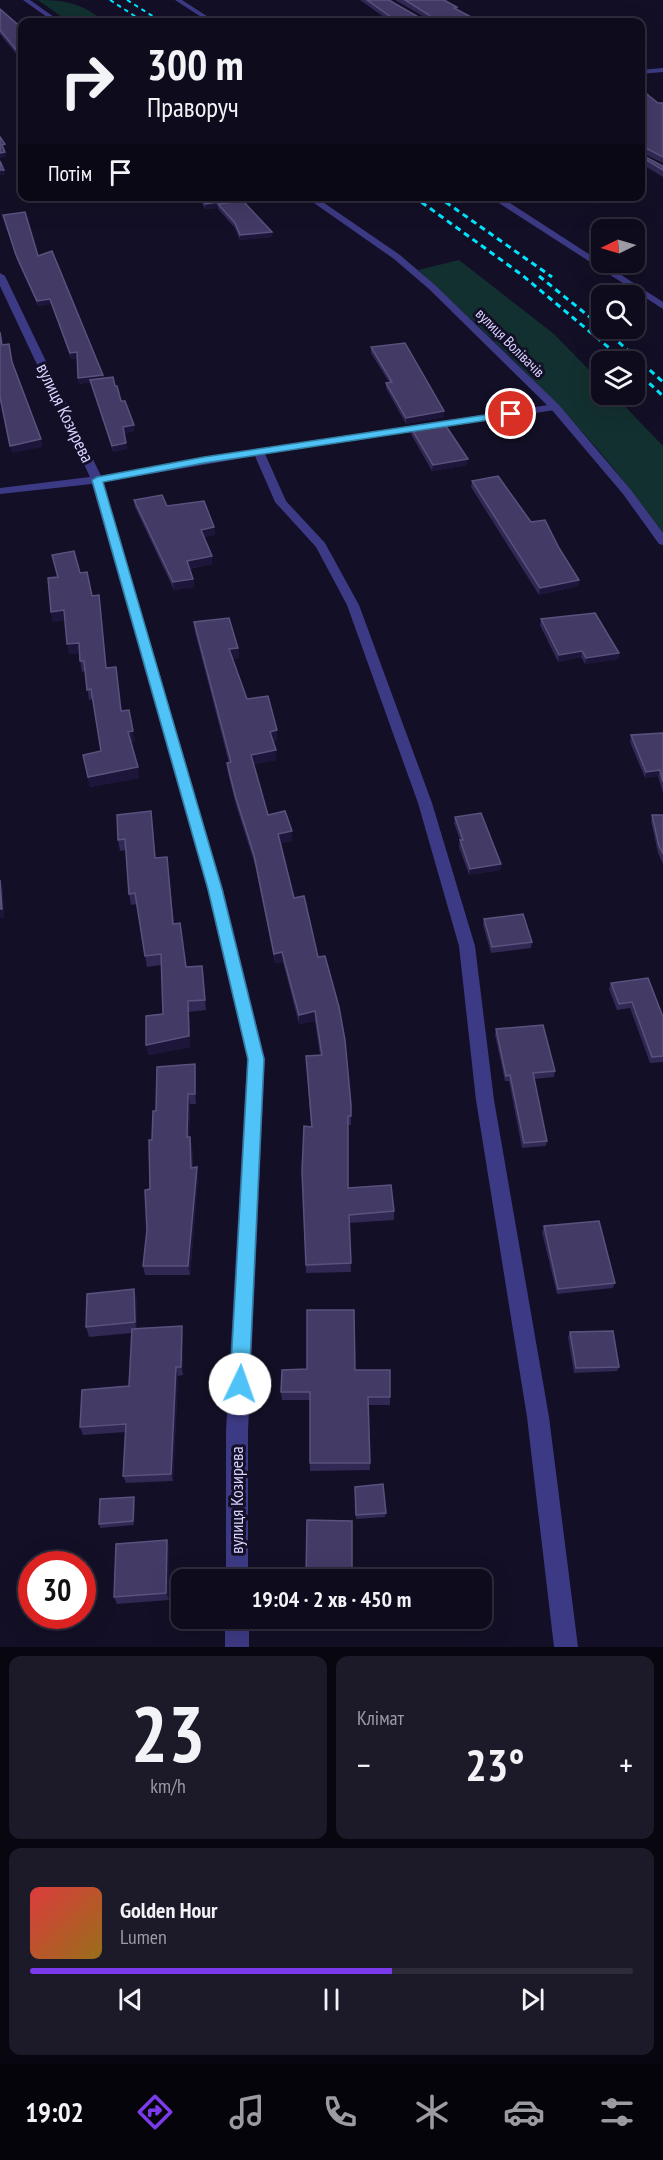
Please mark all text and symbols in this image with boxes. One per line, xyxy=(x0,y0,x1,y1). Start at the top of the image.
text: 300 m xyxy=(147,37,244,92)
icon: right xyxy=(48,42,126,120)
text: Праворуч xyxy=(147,90,239,124)
icon: arrive xyxy=(104,156,137,189)
text: Потім xyxy=(48,159,92,187)
north arrow xyxy=(591,219,645,273)
map controls xyxy=(591,219,645,405)
button: search xyxy=(591,285,645,339)
street label: вулиця Волівачів xyxy=(472,304,549,381)
button: layers xyxy=(591,351,645,405)
street label: вулиця Козирева xyxy=(32,359,99,466)
pin xyxy=(485,388,536,439)
icon: arrive xyxy=(494,397,527,430)
position arrow xyxy=(208,1352,272,1416)
street label: вулиця Козирева xyxy=(225,1446,248,1554)
speed limit sign: 30 xyxy=(18,1551,96,1629)
text: 19:04 · 2 хв · 450 m xyxy=(252,1585,411,1613)
text: 23 xyxy=(131,1683,205,1784)
text: Клімат xyxy=(357,1705,404,1731)
text: 23° xyxy=(465,1735,525,1793)
text: − xyxy=(357,1743,371,1786)
text: + xyxy=(619,1743,633,1786)
text: km/h xyxy=(150,1773,186,1799)
text: Golden Hour xyxy=(120,1896,218,1924)
text: Lumen xyxy=(120,1924,167,1950)
icon: previous xyxy=(114,1983,147,2016)
icon: pause xyxy=(315,1983,348,2016)
icon: next xyxy=(516,1983,549,2016)
icon: directions xyxy=(134,2091,176,2133)
icon: music xyxy=(226,2091,268,2133)
icon: phone xyxy=(319,2091,361,2133)
icon: climate xyxy=(411,2091,453,2133)
icon: car xyxy=(503,2091,545,2133)
icon: filters xyxy=(596,2091,638,2133)
text: 19:02 xyxy=(25,2095,84,2129)

